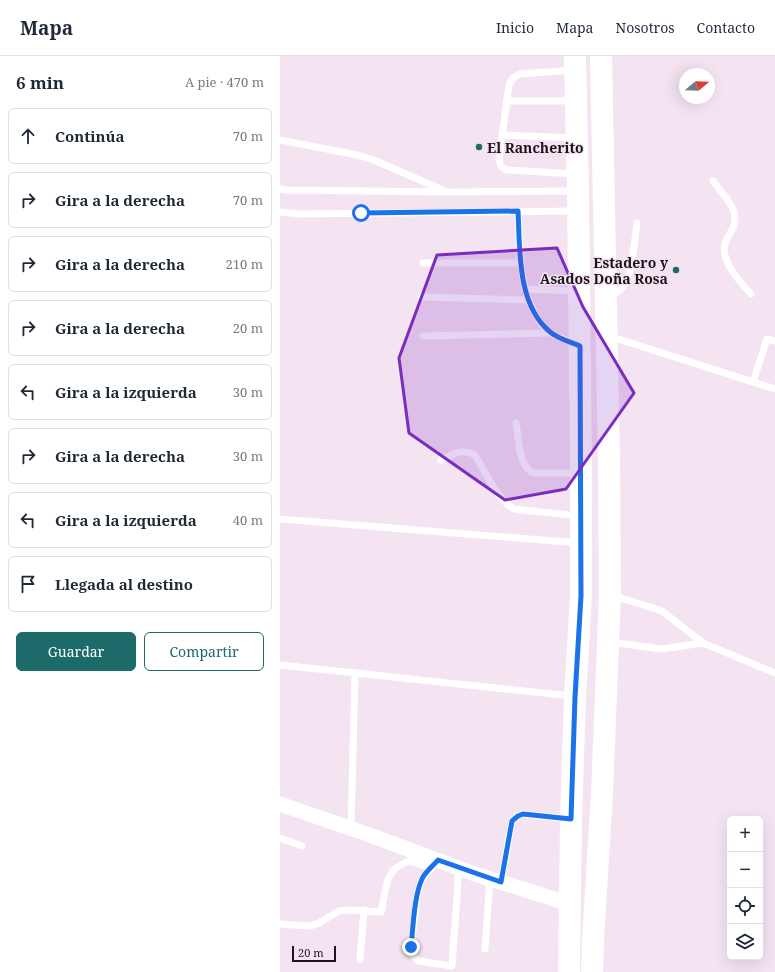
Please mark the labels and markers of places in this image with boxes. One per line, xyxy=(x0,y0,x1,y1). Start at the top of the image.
place label: El Rancherito xyxy=(487,138,584,157)
marker: El Rancherito xyxy=(474,142,484,152)
place label: Estadero y Asados Doña Rosa xyxy=(540,253,669,288)
marker: Estadero y Asados Doña Rosa xyxy=(671,265,681,275)

